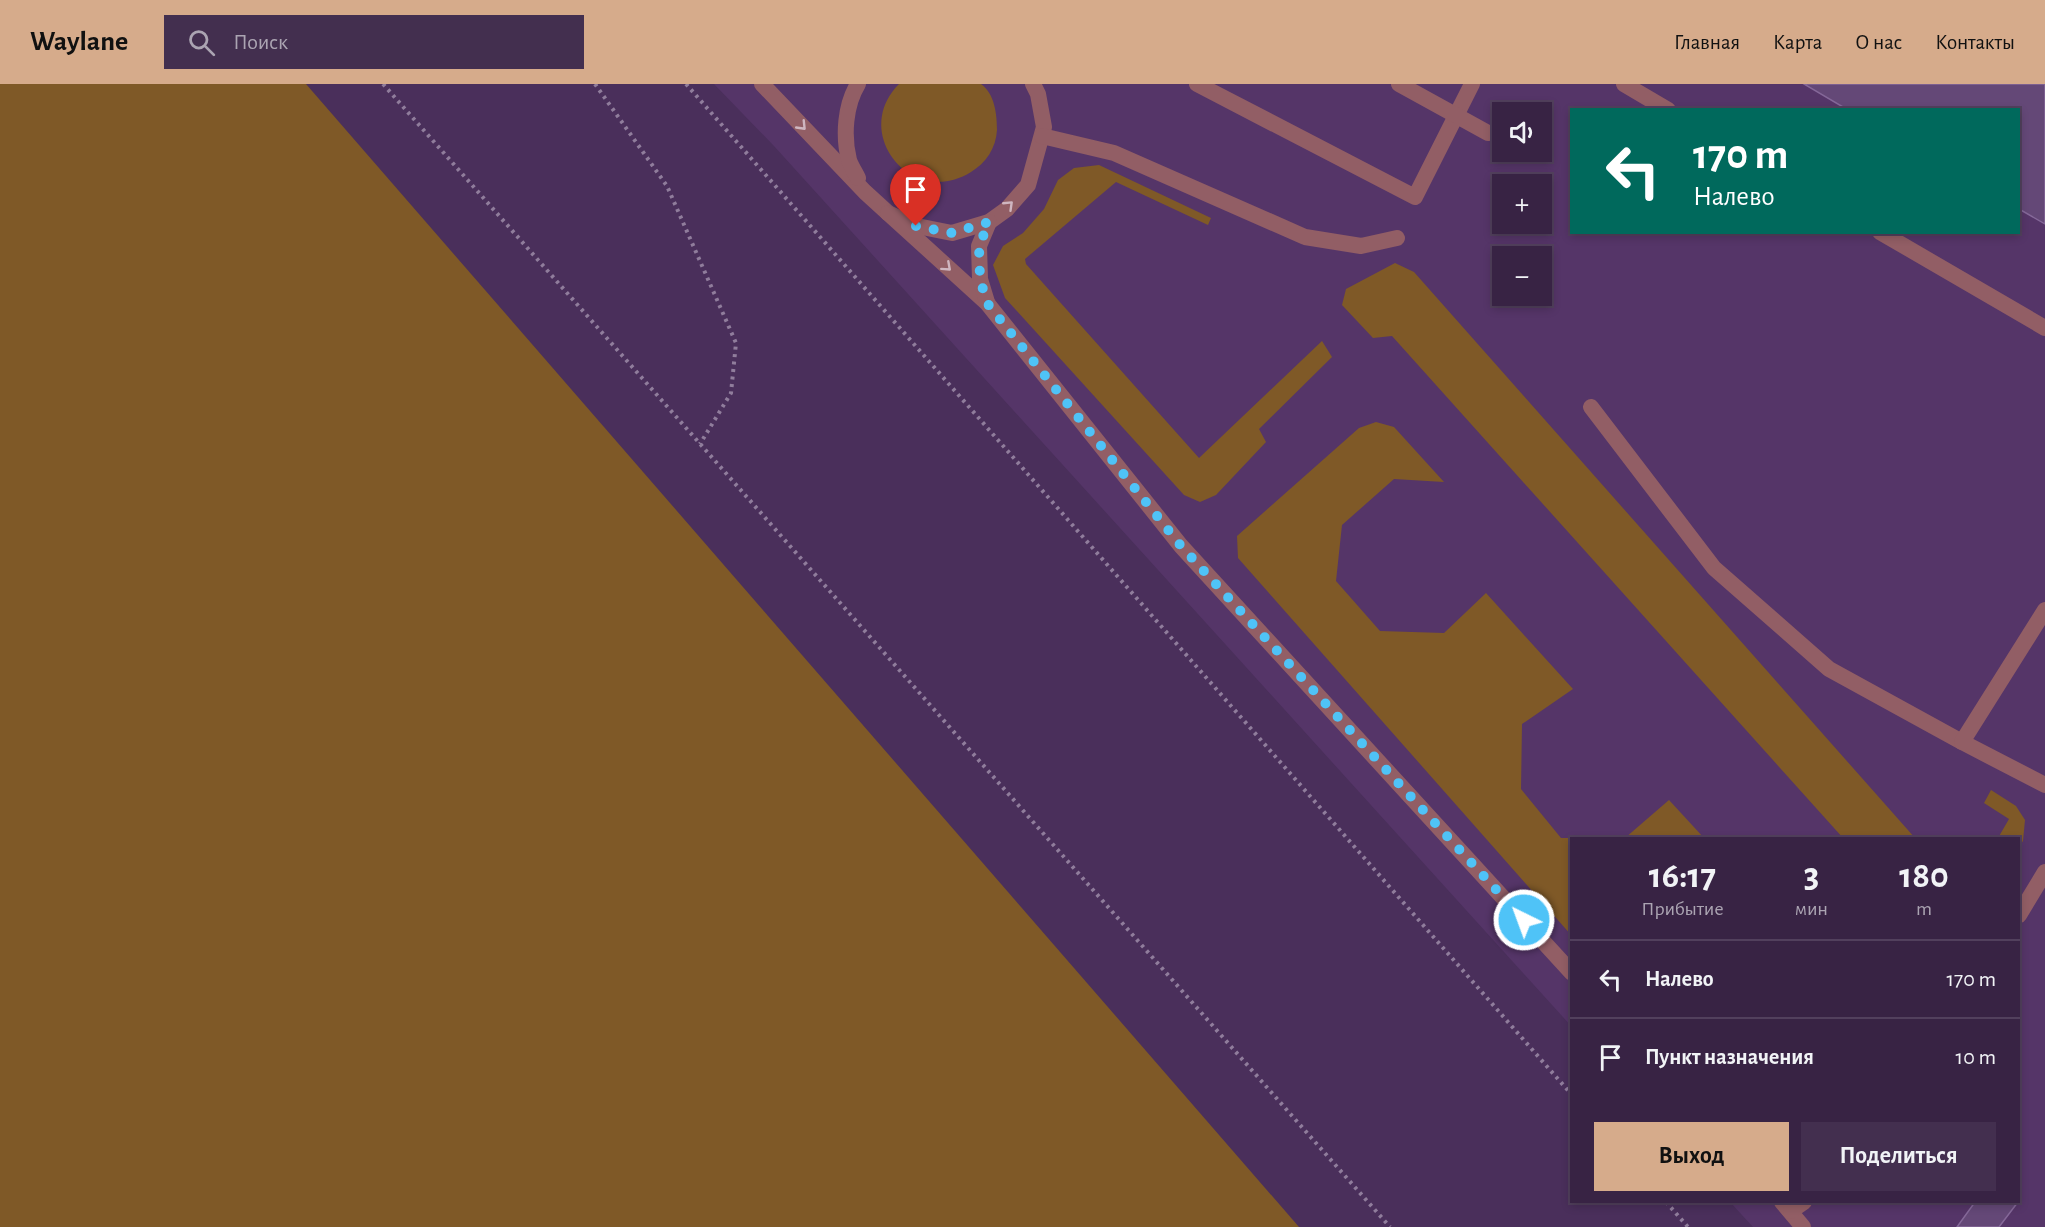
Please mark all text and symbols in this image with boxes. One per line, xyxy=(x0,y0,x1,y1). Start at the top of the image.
search box xyxy=(164,15,584,69)
icon: search xyxy=(185,26,218,59)
text: Waylane xyxy=(30,28,128,56)
text: Поиск xyxy=(233,31,288,53)
text: Главная xyxy=(1674,32,1740,53)
text: Карта xyxy=(1773,32,1822,53)
text: О нас xyxy=(1855,32,1902,53)
text: Контакты xyxy=(1935,32,2015,53)
map controls xyxy=(1492,102,1552,306)
button: sound xyxy=(1492,102,1552,162)
one-way arrow xyxy=(795,120,806,130)
icon: left xyxy=(1594,132,1672,210)
text: 170 m xyxy=(1693,134,1788,176)
pin xyxy=(890,164,941,226)
icon: arrive xyxy=(899,173,932,206)
button: + xyxy=(1492,174,1552,234)
text: Налево xyxy=(1693,183,1775,210)
one-way arrow xyxy=(1003,201,1013,212)
button: − xyxy=(1492,246,1552,306)
one-way arrow xyxy=(940,259,951,270)
text: 16:17 xyxy=(1649,858,1716,894)
text: 3 xyxy=(1804,858,1819,894)
text: 180 xyxy=(1899,858,1949,894)
position arrow xyxy=(1492,888,1556,952)
text: Прибытие xyxy=(1641,899,1724,919)
text: мин xyxy=(1795,899,1828,919)
text: m xyxy=(1916,899,1932,919)
icon: left xyxy=(1594,963,1627,996)
text: Налево xyxy=(1645,968,1714,990)
text: 170 m xyxy=(1946,968,1996,990)
icon: arrive xyxy=(1594,1041,1627,1074)
text: Пункт назначения xyxy=(1645,1046,1814,1068)
text: 10 m xyxy=(1956,1046,1996,1068)
button: Выход xyxy=(1594,1122,1789,1191)
button: Поделиться xyxy=(1801,1122,1996,1191)

